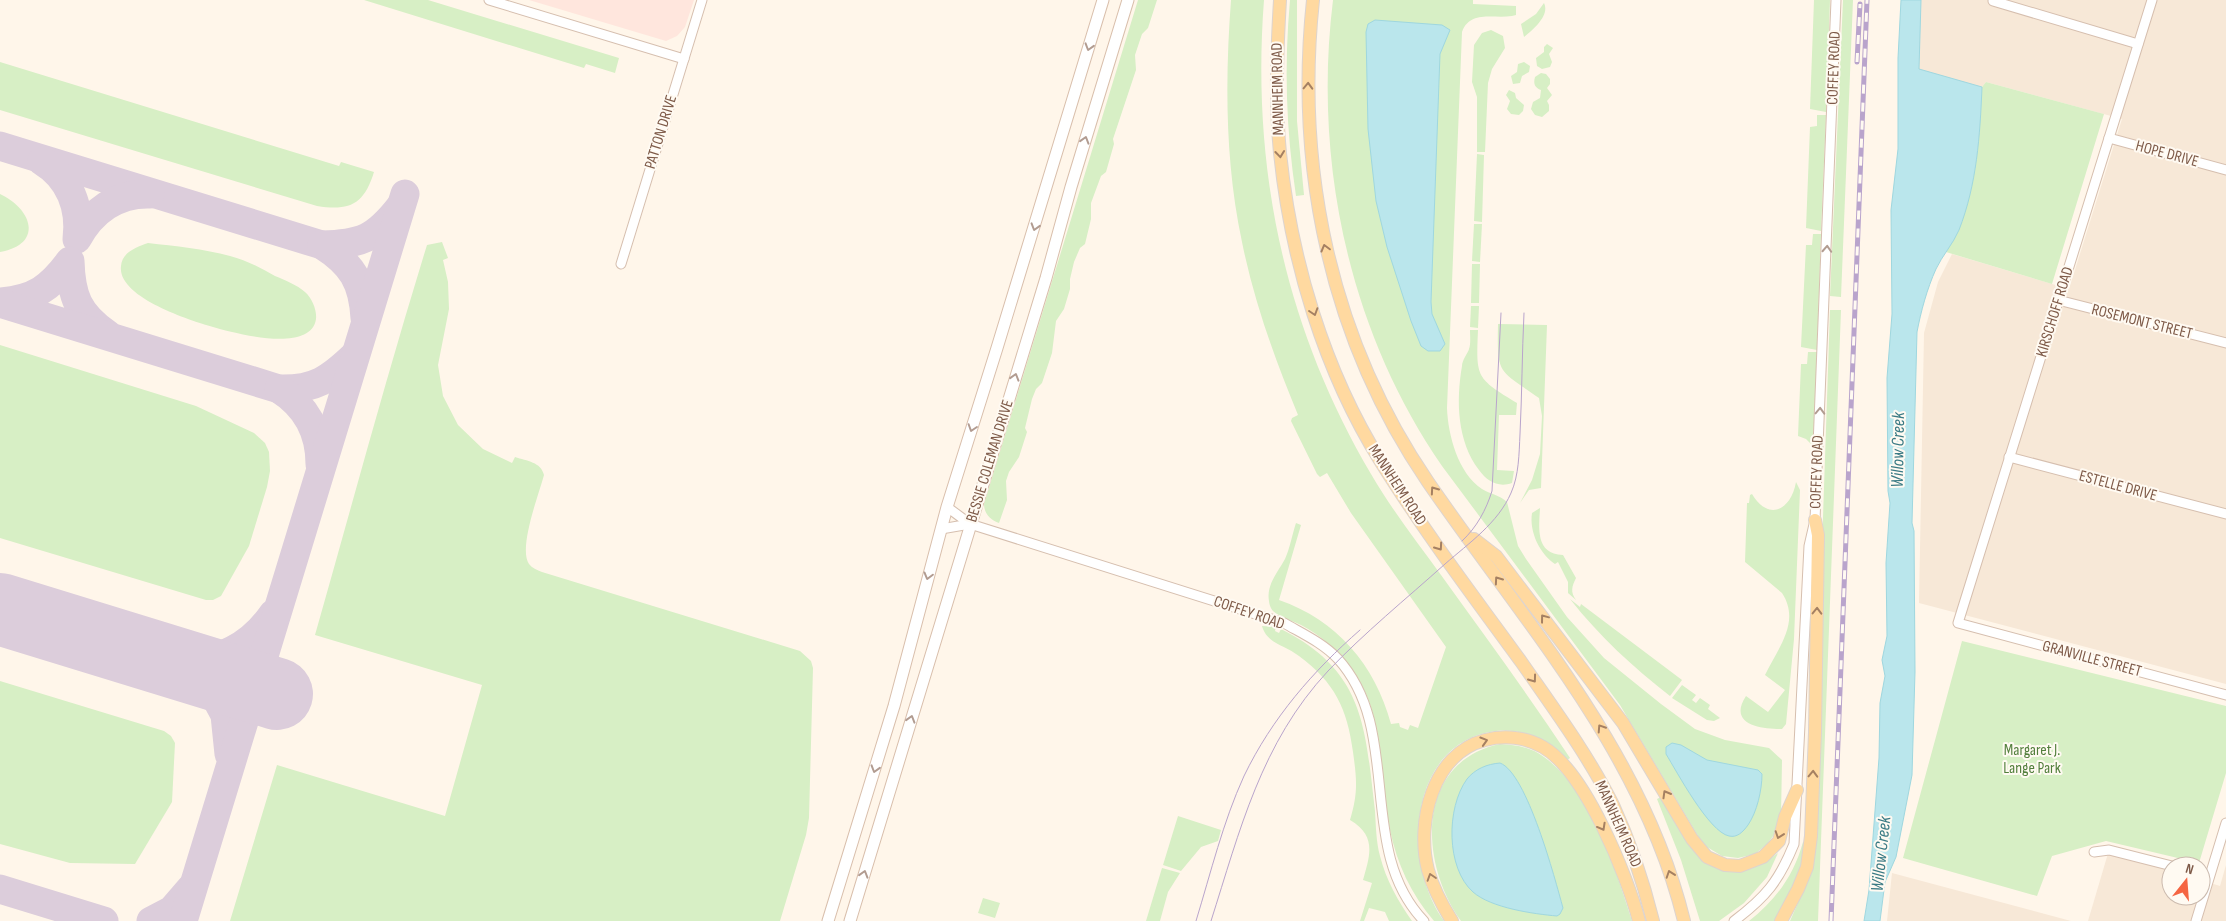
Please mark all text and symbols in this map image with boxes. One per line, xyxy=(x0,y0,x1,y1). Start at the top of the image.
street label: COFFEY ROAD xyxy=(1823,31,1845,105)
one-way arrow xyxy=(1085,42,1095,50)
street label: MANNHEIM ROAD xyxy=(1268,42,1288,135)
one-way arrow xyxy=(1302,82,1313,90)
street label: PATTON DRIVE xyxy=(641,93,681,171)
one-way arrow xyxy=(1079,137,1089,145)
street label: HOPE DRIVE xyxy=(2134,137,2200,171)
one-way arrow xyxy=(1274,150,1285,158)
one-way arrow xyxy=(1030,222,1040,231)
one-way arrow xyxy=(1320,243,1331,252)
one-way arrow xyxy=(1821,244,1832,252)
street label: KIRSCHOFF ROAD xyxy=(2032,264,2078,359)
street label: ROSEMONT STREET xyxy=(2090,300,2195,344)
one-way arrow xyxy=(1308,308,1318,316)
one-way arrow xyxy=(1010,374,1020,382)
street label: BESSIE COLEMAN DRIVE xyxy=(962,398,1018,524)
one-way arrow xyxy=(1815,407,1826,415)
water label: Willow Creek xyxy=(1887,411,1909,488)
one-way arrow xyxy=(968,424,978,432)
street label: COFFEY ROAD xyxy=(1806,435,1828,509)
street label: MANNHEIM ROAD xyxy=(1364,441,1430,529)
street label: ESTELLE DRIVE xyxy=(2077,467,2159,505)
one-way arrow xyxy=(1431,486,1440,496)
one-way arrow xyxy=(1433,541,1442,551)
one-way arrow xyxy=(923,571,934,580)
one-way arrow xyxy=(1495,576,1504,586)
street label: COFFEY ROAD xyxy=(1211,592,1287,634)
one-way arrow xyxy=(1812,607,1822,614)
one-way arrow xyxy=(1541,615,1549,624)
street label: GRANVILLE STREET xyxy=(2040,637,2144,682)
one-way arrow xyxy=(1527,673,1536,683)
one-way arrow xyxy=(906,715,916,723)
one-way arrow xyxy=(1598,724,1608,733)
one-way arrow xyxy=(1479,736,1487,746)
park label: Margaret J. Lange Park xyxy=(2003,741,2061,778)
one-way arrow xyxy=(870,764,880,773)
one-way arrow xyxy=(1808,769,1819,777)
street label: MANNHEIM ROAD xyxy=(1591,778,1646,870)
one-way arrow xyxy=(1662,791,1672,800)
water label: Willow Creek xyxy=(1867,814,1896,893)
one-way arrow xyxy=(1596,822,1606,831)
one-way arrow xyxy=(1775,830,1785,839)
north arrow xyxy=(2161,856,2211,906)
text: N xyxy=(2184,860,2196,878)
one-way arrow xyxy=(1666,870,1676,879)
one-way arrow xyxy=(859,871,869,879)
one-way arrow xyxy=(1427,874,1437,882)

